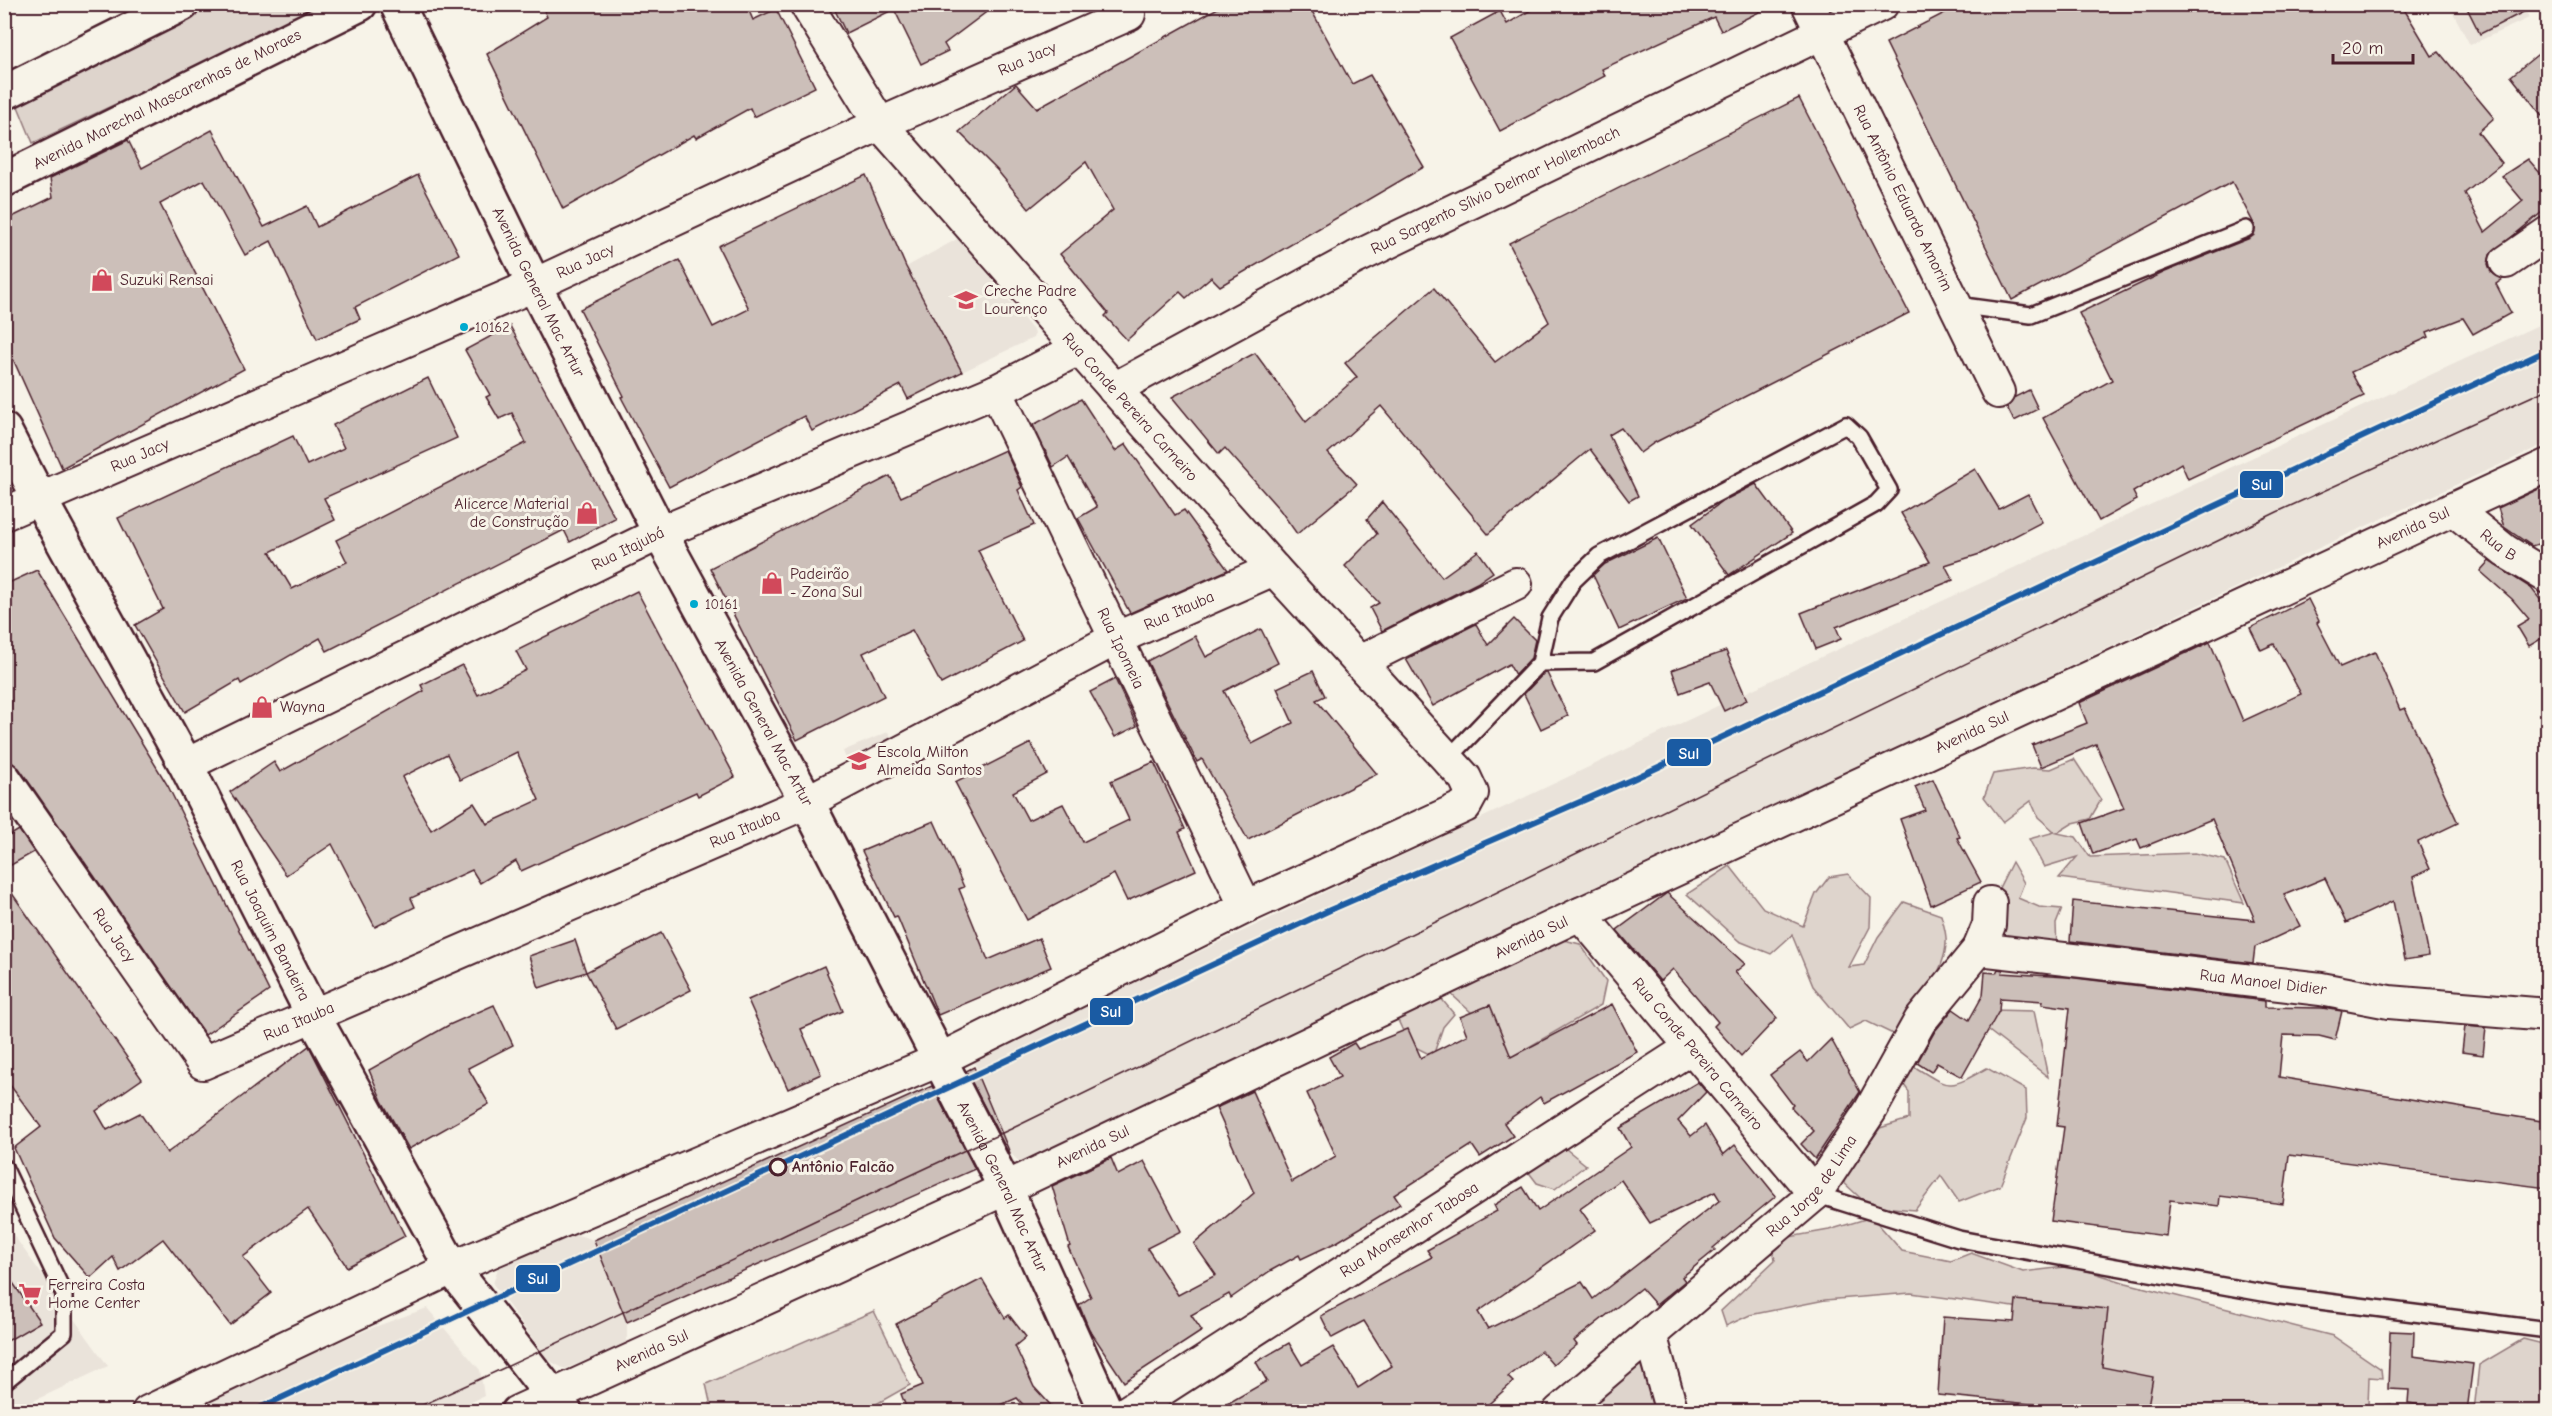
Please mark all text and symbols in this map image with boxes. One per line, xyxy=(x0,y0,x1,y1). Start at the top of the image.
street label: Avenida Marechal Mascarenhas de Moraes xyxy=(30,25,304,173)
scale bar xyxy=(2333,27,2412,65)
street label: Rua Jacy xyxy=(995,38,1060,80)
text: 20 m xyxy=(2342,38,2383,59)
street label: Rua Antônio Eduardo Amorim xyxy=(1850,102,1956,294)
street label: Rua Sargento Sílvio Delmar Hollembach xyxy=(1368,123,1623,258)
street label: Avenida General Mac Artur xyxy=(489,204,589,381)
street label: Rua Jacy xyxy=(554,240,618,282)
shop icon: Suzuki Rensai xyxy=(89,267,115,293)
place label: Suzuki Rensai xyxy=(120,271,214,289)
place label: Creche Padre Lourenço xyxy=(984,282,1077,318)
school or university icon: Creche Padre Lourenço xyxy=(953,287,979,313)
place label: 10162 xyxy=(475,319,510,336)
marker: 10162 xyxy=(458,321,470,333)
street label: Rua Conde Pereira Carneiro xyxy=(1059,329,1201,485)
street label: Rua Jacy xyxy=(108,434,173,476)
line badge: Sul xyxy=(2239,470,2284,499)
text: Sul xyxy=(2252,476,2272,494)
place label: Alicerce Material de Construção xyxy=(454,495,569,531)
shop icon: Alicerce Material de Construção xyxy=(574,500,600,526)
street label: Avenida Sul xyxy=(2373,503,2452,552)
street label: Rua Itajubá xyxy=(589,523,667,574)
street label: Rua B xyxy=(2476,525,2520,565)
place label: Padeirão - Zona Sul xyxy=(790,565,863,601)
shop icon: Padeirão - Zona Sul xyxy=(759,570,785,596)
street label: Rua Itauba xyxy=(1141,587,1217,634)
place label: 10161 xyxy=(705,596,738,613)
marker: 10161 xyxy=(688,598,700,610)
street label: Rua Ipomeia xyxy=(1093,605,1148,692)
street label: Avenida General Mac Artur xyxy=(711,636,817,810)
shop icon: Wayna xyxy=(249,694,275,720)
place label: Wayna xyxy=(280,698,325,716)
street label: Avenida Sul xyxy=(1932,707,2012,757)
line badge: Sul xyxy=(1666,738,1712,767)
place label: Escola Milton Almeida Santos xyxy=(877,743,982,779)
text: Sul xyxy=(1679,745,1699,763)
school or university icon: Escola Milton Almeida Santos xyxy=(846,748,872,774)
street label: Rua Itauba xyxy=(707,806,783,852)
street label: Rua Joaquim Bandeira xyxy=(227,857,313,1004)
street label: Rua Jacy xyxy=(89,905,139,967)
street label: Avenida Sul xyxy=(1492,912,1571,962)
street label: Rua Manoel Didier xyxy=(2199,966,2329,999)
street label: Rua Conde Pereira Carneiro xyxy=(1628,974,1767,1134)
line badge: Sul xyxy=(1089,997,1134,1026)
street label: Rua Itauba xyxy=(261,998,337,1045)
text: Sul xyxy=(1101,1003,1121,1021)
street label: Avenida General Mac Artur xyxy=(954,1098,1051,1276)
street label: Avenida Sul xyxy=(1053,1122,1132,1172)
street label: Rua Jorge de Lima xyxy=(1763,1132,1860,1241)
marker: Antônio Falcão xyxy=(769,1158,787,1176)
place label: Antônio Falcão xyxy=(792,1158,894,1176)
street label: Rua Monsenhor Tabosa xyxy=(1337,1178,1482,1281)
line badge: Sul xyxy=(515,1264,561,1293)
text: Sul xyxy=(528,1270,548,1288)
place label: Ferreira Costa Home Center xyxy=(48,1276,145,1312)
supermarket icon: Ferreira Costa Home Center xyxy=(17,1281,43,1307)
street label: Avenida Sul xyxy=(612,1326,691,1375)

